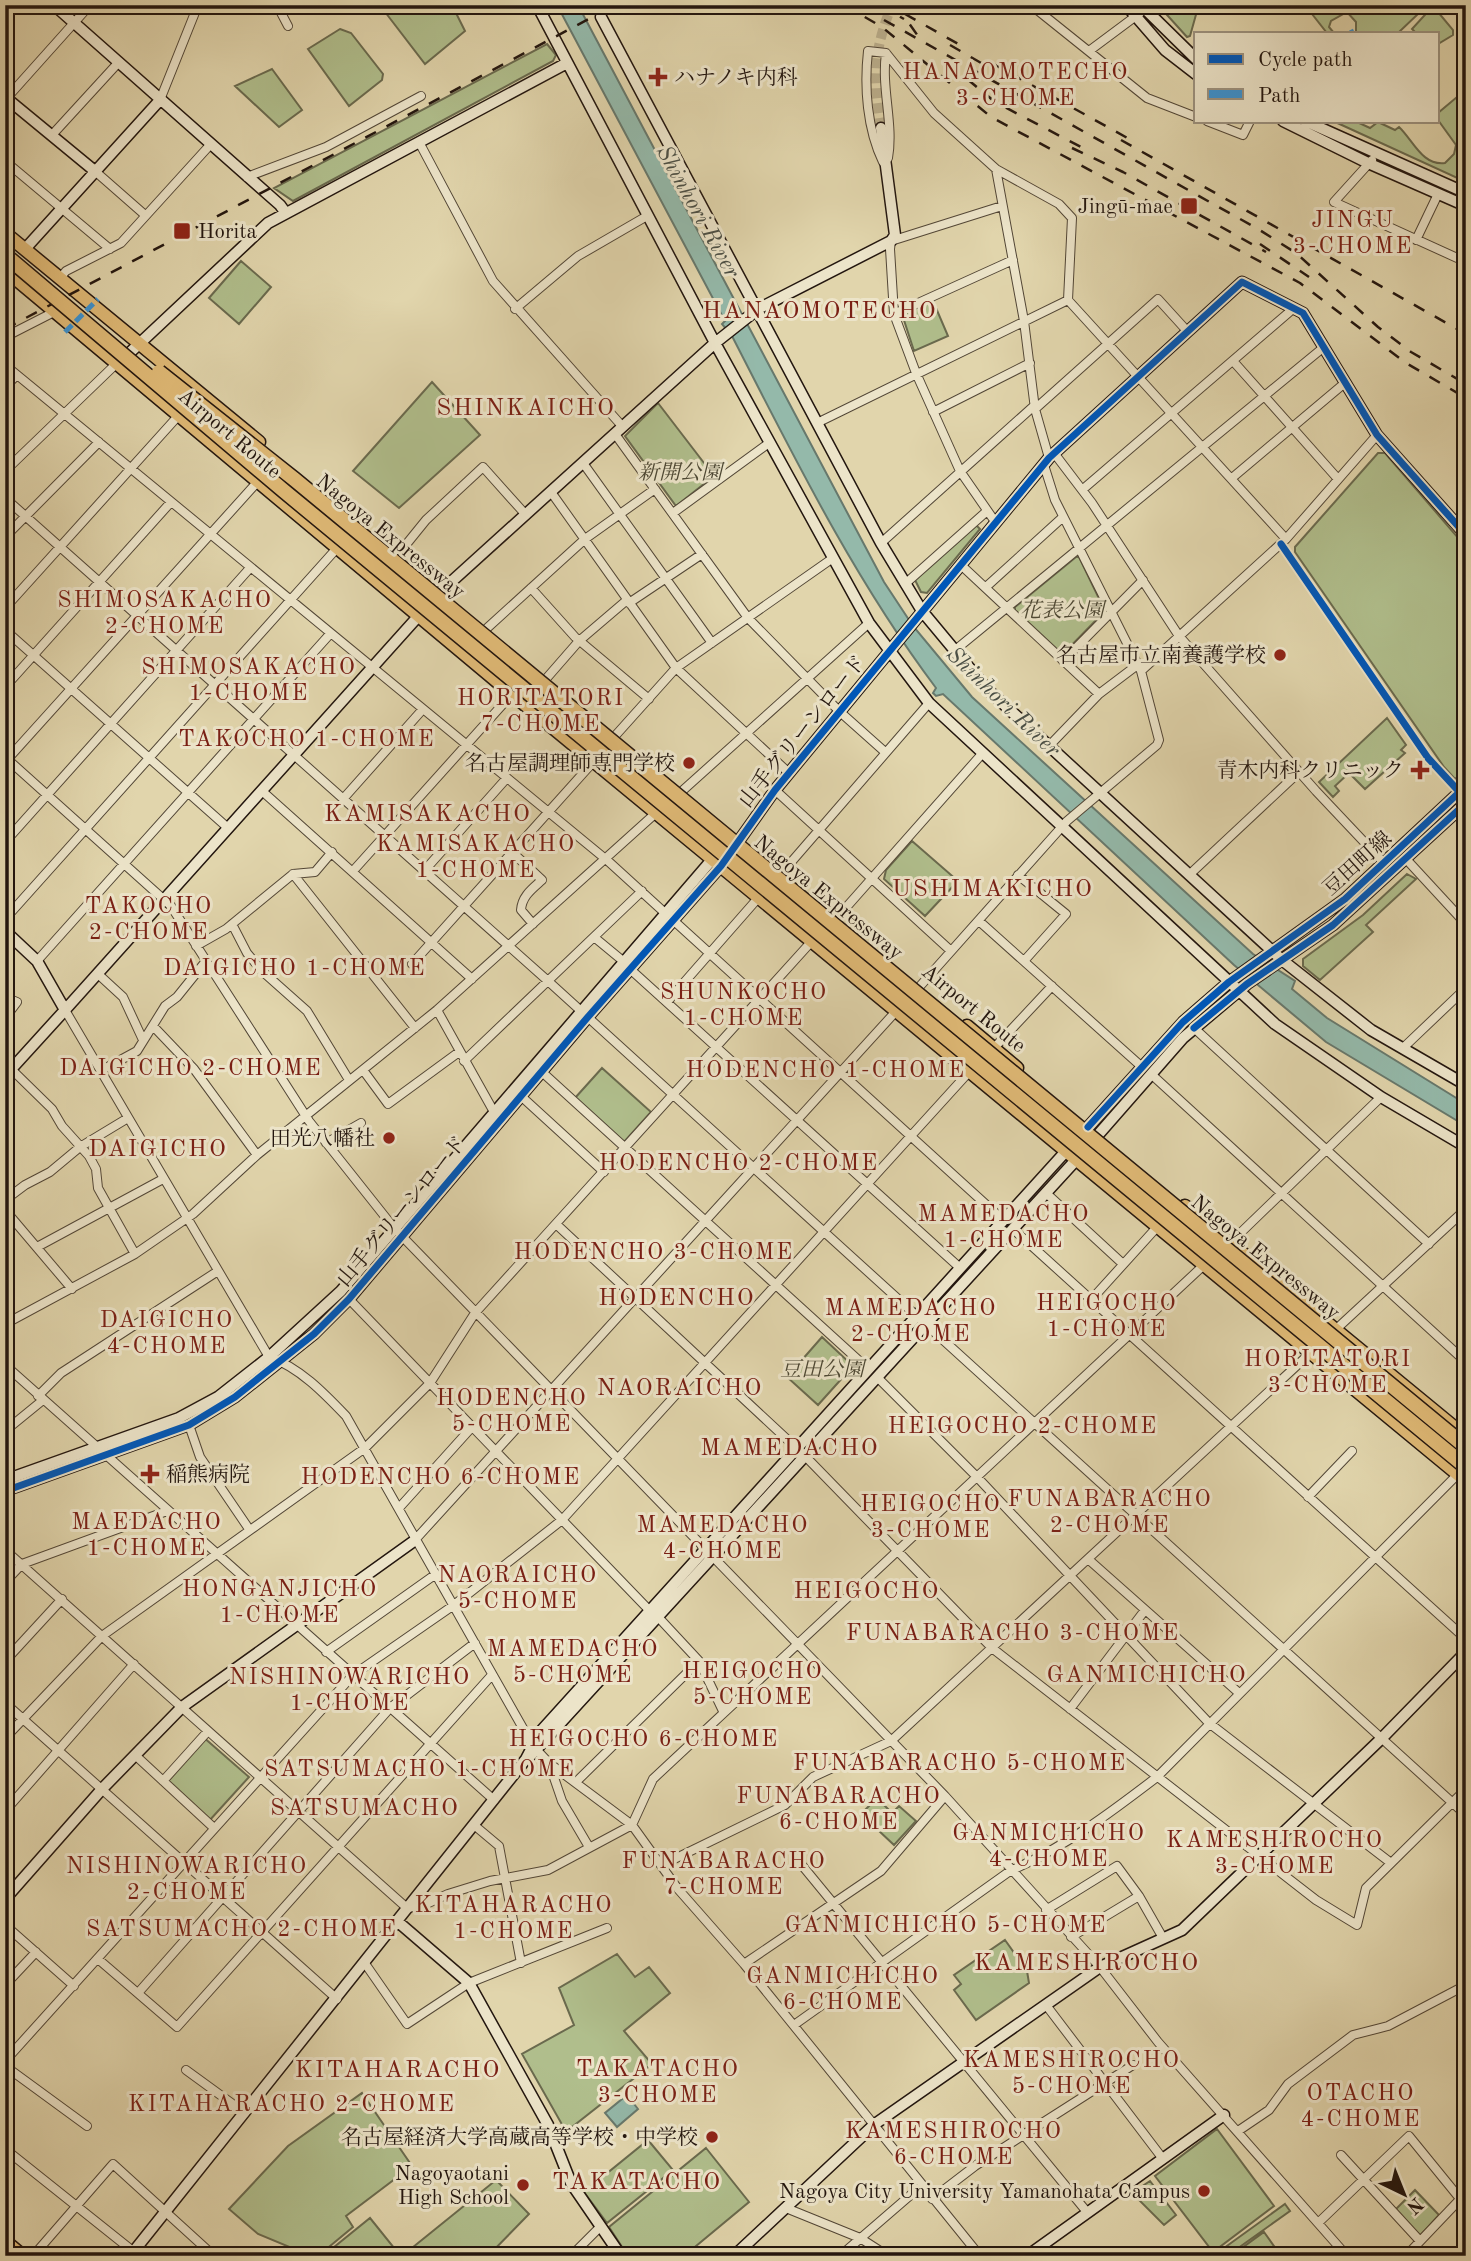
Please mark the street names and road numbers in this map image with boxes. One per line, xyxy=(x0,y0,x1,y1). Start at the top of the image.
street label: Airport Route xyxy=(174,385,284,483)
street label: Nagoya Expressway xyxy=(312,471,468,603)
street label: 山手グリーンロード xyxy=(734,651,871,812)
street label: 豆田町線 xyxy=(1318,827,1396,900)
street label: Nagoya Expressway xyxy=(750,832,906,964)
street label: Airport Route xyxy=(917,961,1029,1057)
street label: 山手グリーンロード xyxy=(332,1132,471,1291)
street label: Nagoya Expressway xyxy=(1187,1192,1343,1324)

